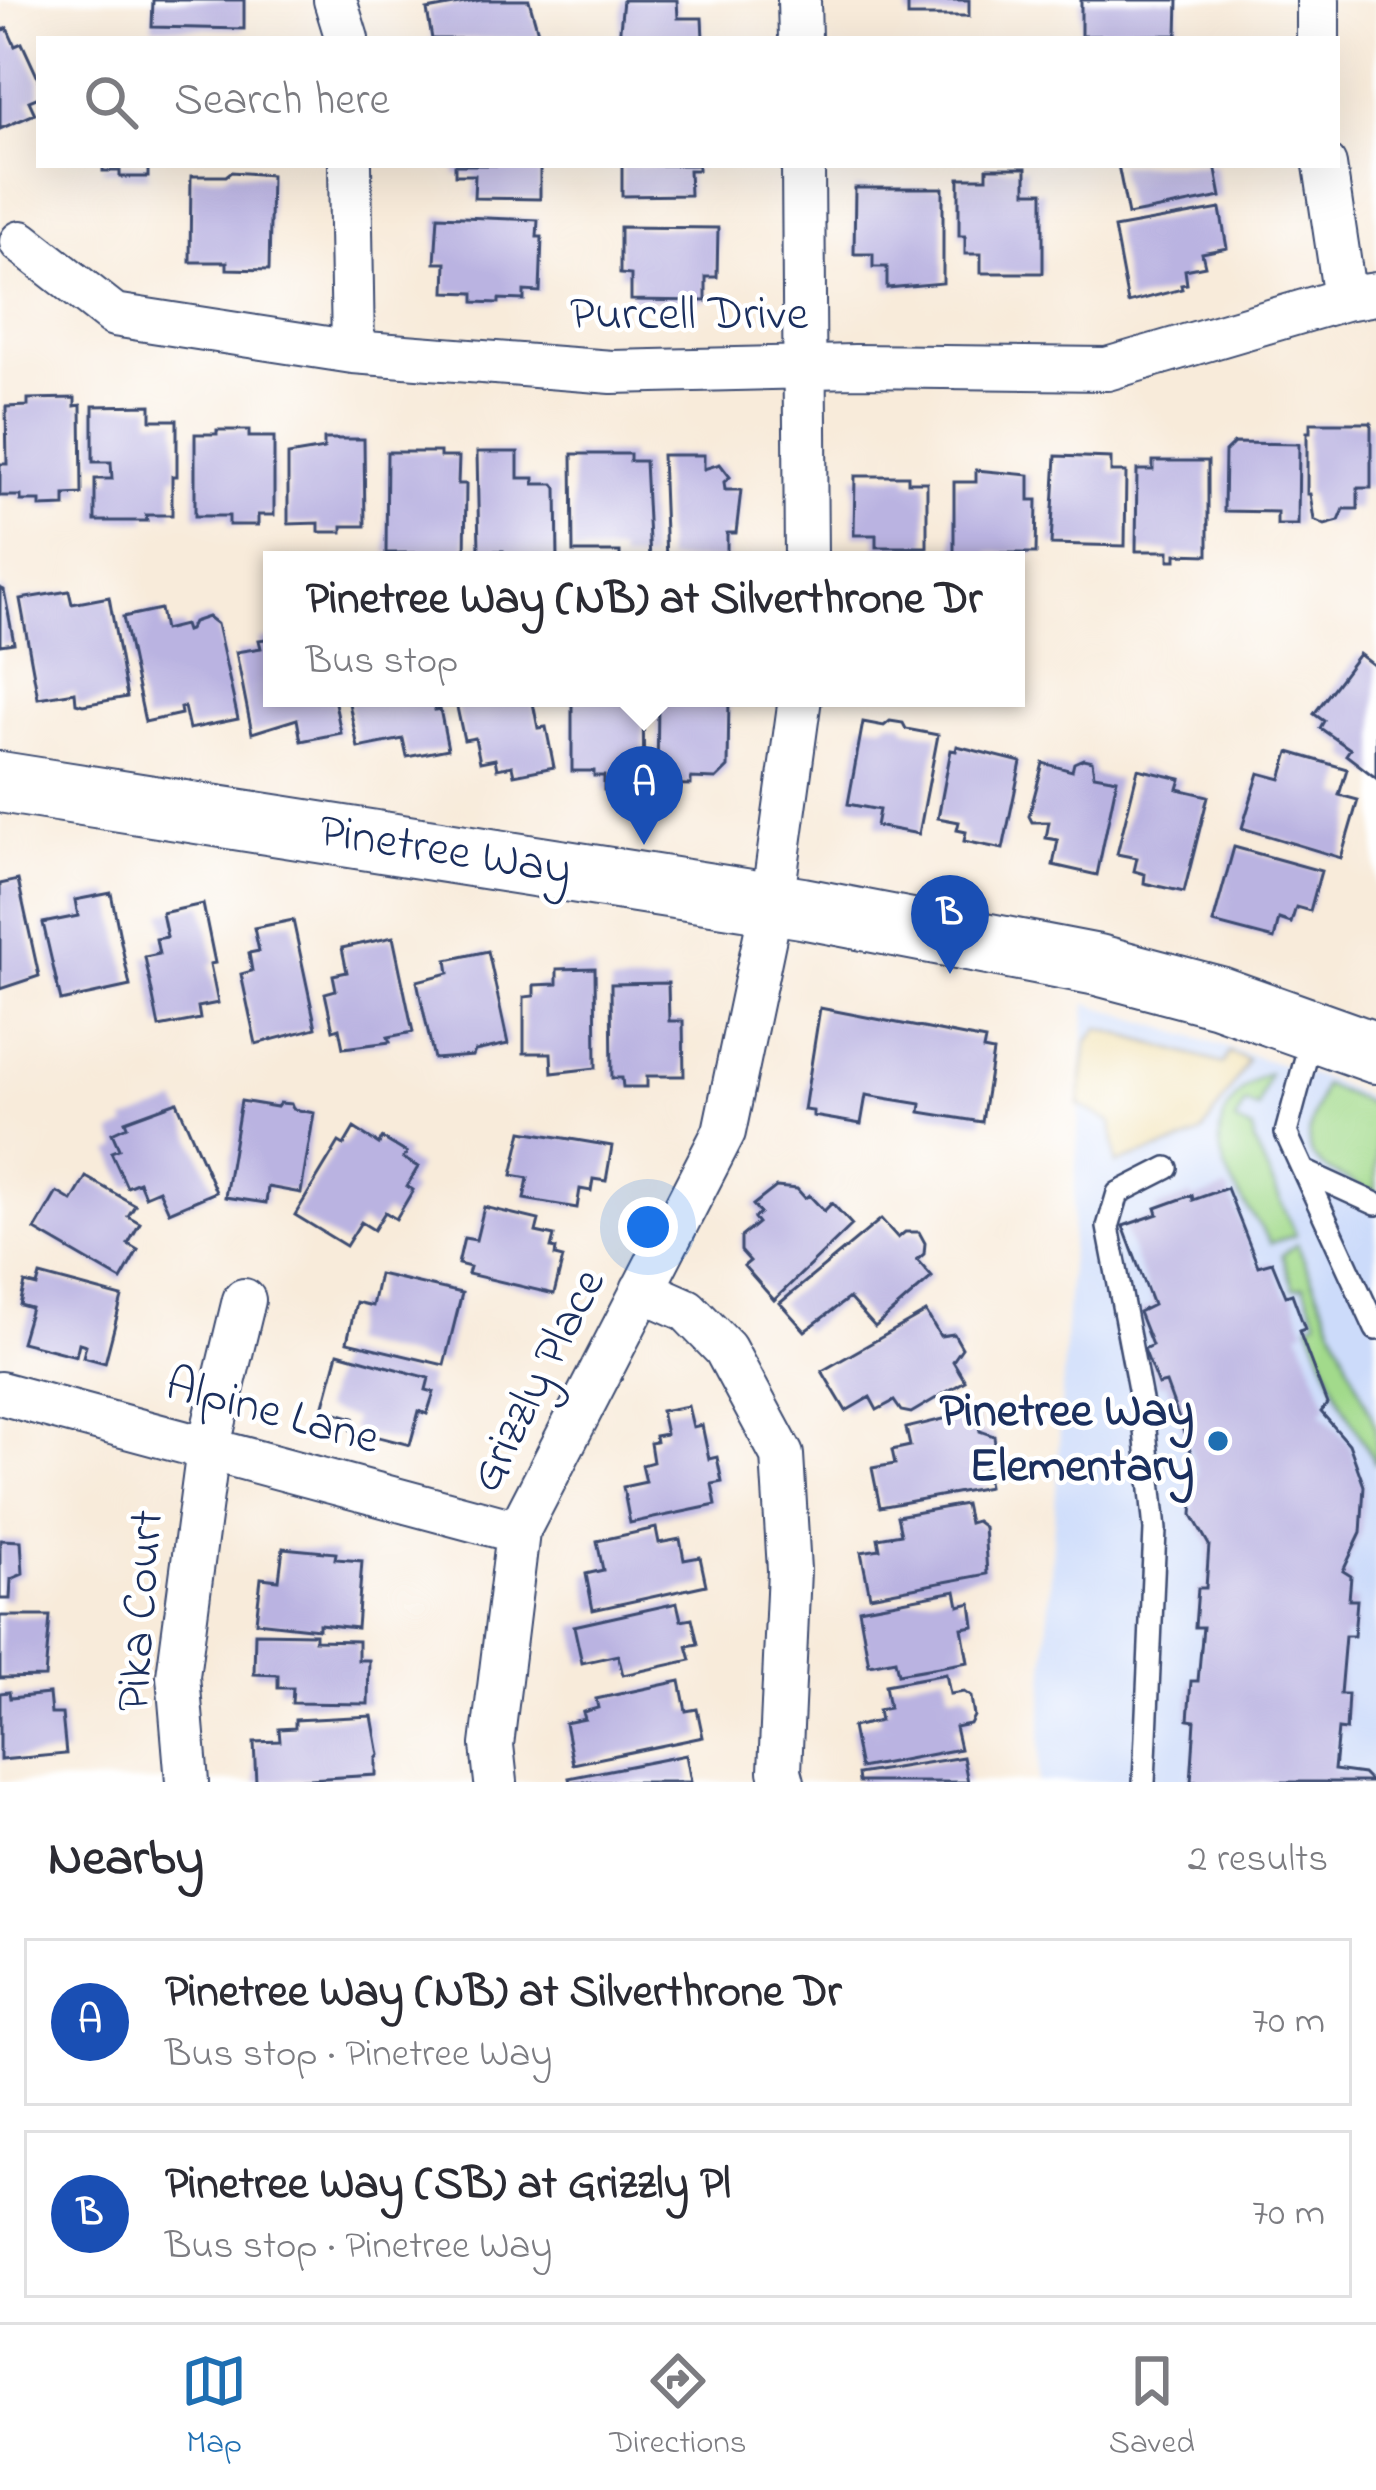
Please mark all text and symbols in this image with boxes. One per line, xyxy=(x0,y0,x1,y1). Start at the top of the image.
search box xyxy=(36,36,1340,168)
icon: search xyxy=(78,69,144,135)
text: Search here xyxy=(174,69,390,135)
street label: Purcell Drive xyxy=(570,281,809,351)
popup xyxy=(263,551,1025,707)
text: Pinetree Way (NB) at Silverthrone Dr xyxy=(306,568,982,634)
text: Bus stop xyxy=(306,634,458,691)
pin: A xyxy=(605,746,683,845)
street label: Pinetree Way xyxy=(314,798,576,906)
pin: B xyxy=(911,875,989,974)
your location xyxy=(618,1197,678,1257)
street label: Grizzly Place xyxy=(453,1257,625,1505)
street label: Alpine Lane xyxy=(157,1351,387,1475)
place label: Pinetree Way Elementary xyxy=(939,1378,1194,1503)
marker: Pinetree Way Elementary xyxy=(1205,1428,1231,1454)
street label: Pika Court xyxy=(100,1508,184,1714)
text: Nearby xyxy=(48,1823,204,1898)
text: 2 results xyxy=(1188,1832,1328,1889)
text: Pinetree Way (NB) at Silverthrone Dr xyxy=(165,1961,841,2027)
text: A xyxy=(78,1994,102,2051)
text: 70 m xyxy=(1252,1994,1325,2051)
text: Bus stop · Pinetree Way xyxy=(165,2027,552,2084)
text: Pinetree Way (SB) at Grizzly Pl xyxy=(165,2153,731,2219)
text: B xyxy=(77,2186,103,2243)
text: 70 m xyxy=(1252,2186,1325,2243)
text: Bus stop · Pinetree Way xyxy=(165,2219,552,2276)
tab: Map xyxy=(181,2348,247,2468)
tab: Directions xyxy=(609,2348,746,2468)
tab: Saved xyxy=(1109,2348,1195,2468)

